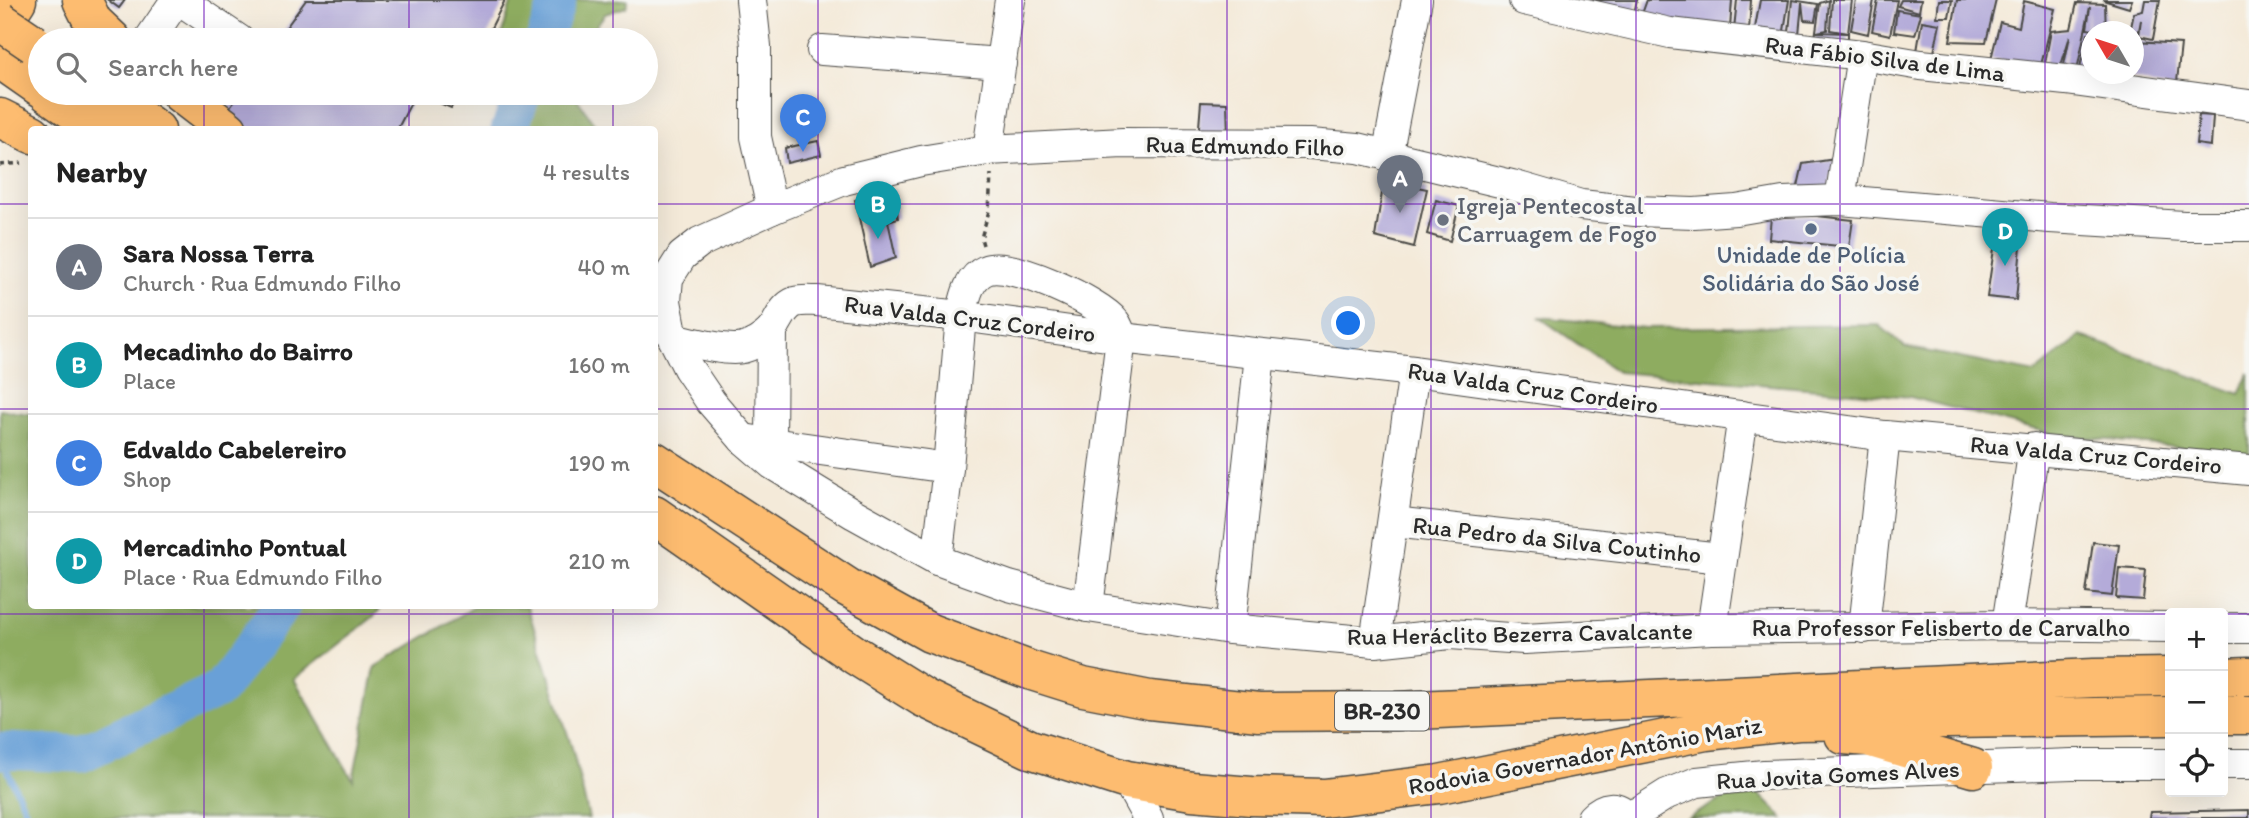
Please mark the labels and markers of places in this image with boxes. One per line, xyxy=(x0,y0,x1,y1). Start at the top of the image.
pin: C xyxy=(780,94,826,152)
pin: A xyxy=(1377,155,1423,213)
pin: B xyxy=(855,181,901,239)
place label: Igreja Pentecostal Carruagem de Fogo xyxy=(1457,191,1657,248)
pin: D xyxy=(1982,208,2028,266)
marker: Igreja Pentecostal Carruagem de Fogo xyxy=(1435,212,1451,228)
marker: Unidade de Polícia Solidária do São José xyxy=(1803,221,1819,237)
place label: Unidade de Polícia Solidária do São José xyxy=(1702,240,1920,297)

